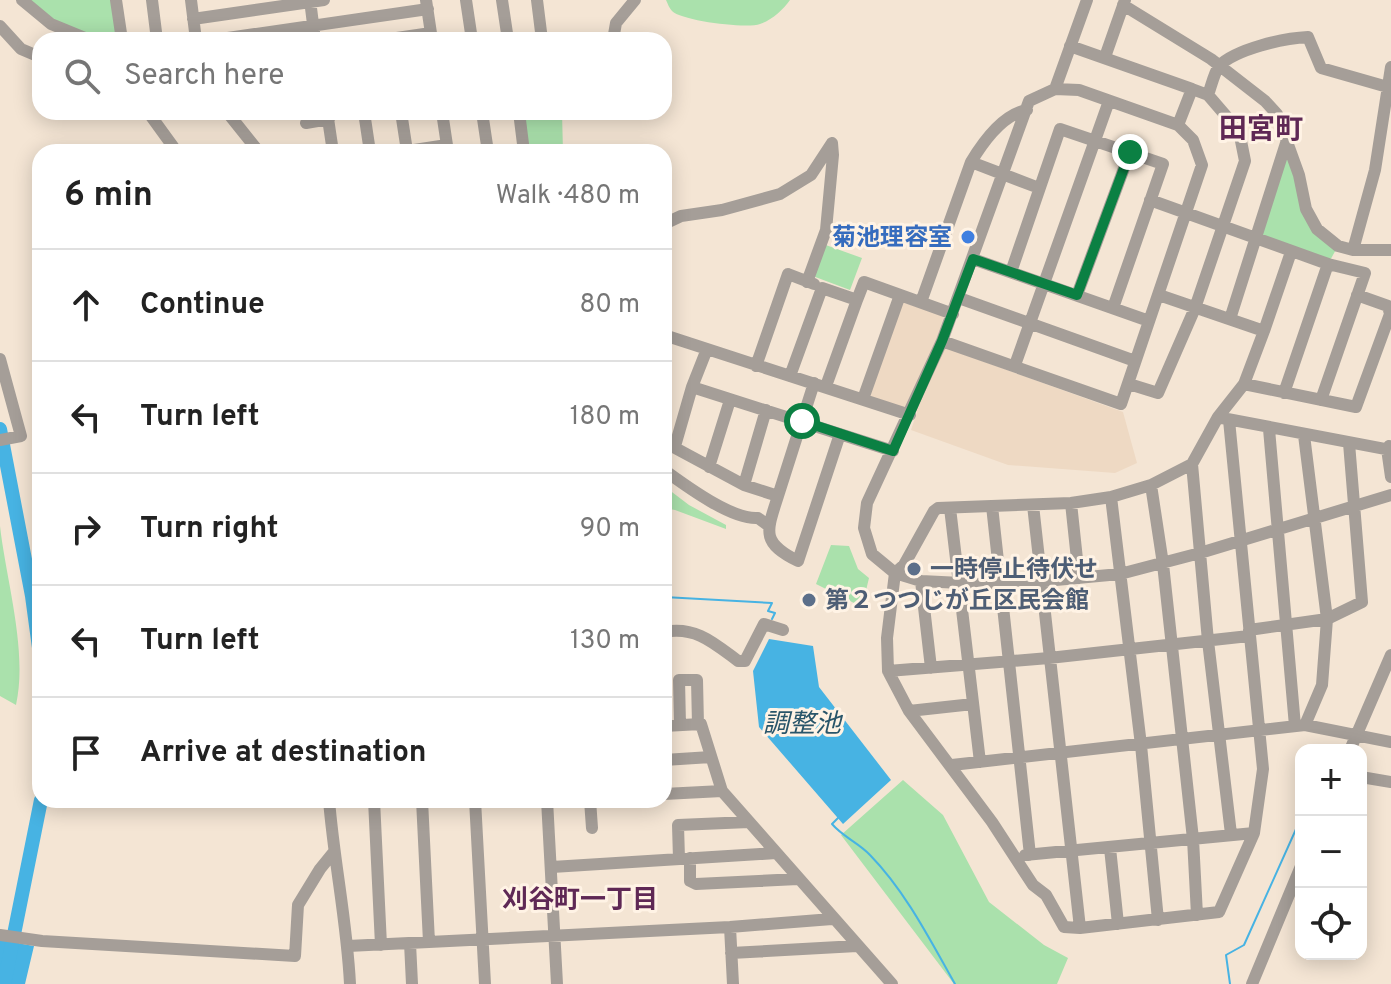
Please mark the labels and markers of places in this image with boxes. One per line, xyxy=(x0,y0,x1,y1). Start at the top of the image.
place label: 菊池理容室 xyxy=(832,224,952,254)
marker: 菊池理容室 xyxy=(959,228,977,246)
place label: 一時停止待伏せ xyxy=(930,556,1098,586)
marker: 一時停止待伏せ xyxy=(905,560,923,578)
place label: 第２つつじが丘区民会館 xyxy=(825,587,1089,617)
marker: 第２つつじが丘区民会館 xyxy=(800,591,818,609)

